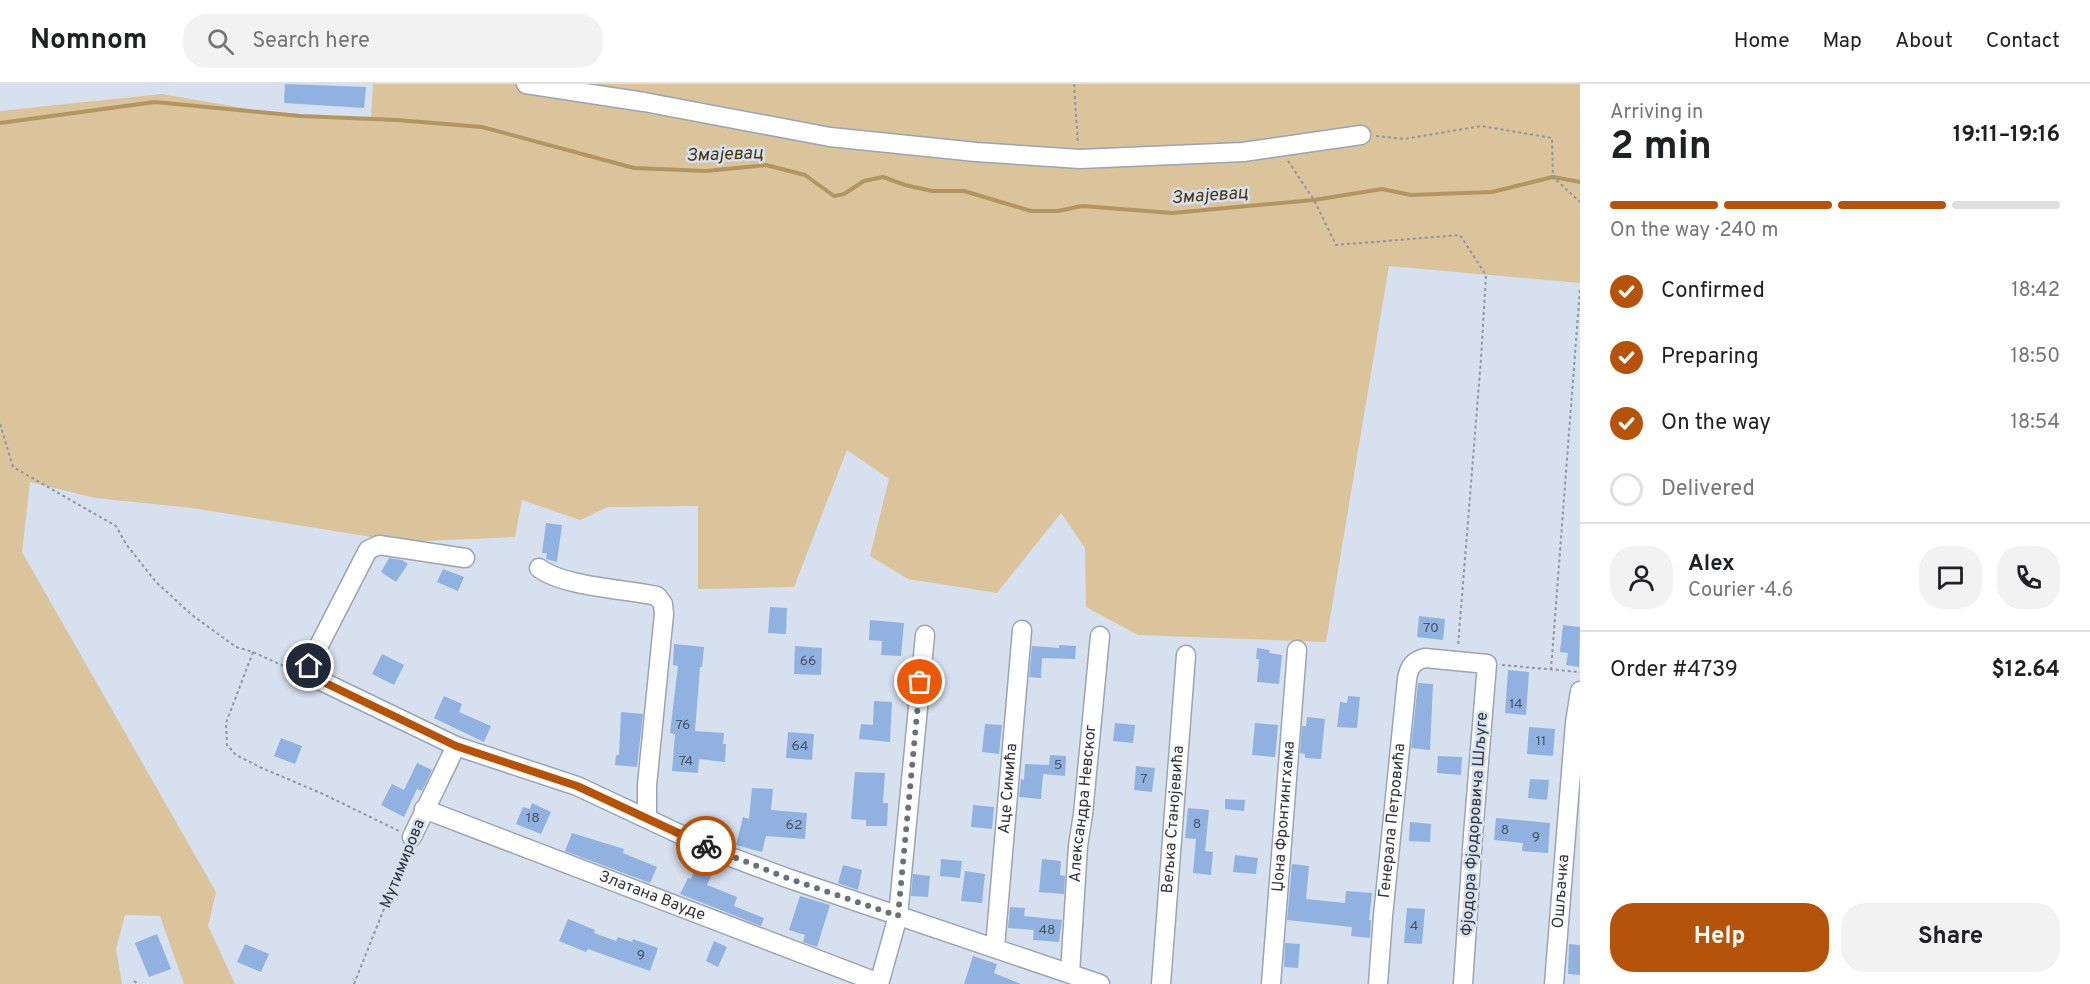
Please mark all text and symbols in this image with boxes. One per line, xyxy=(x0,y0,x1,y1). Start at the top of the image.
search box xyxy=(183,14,603,68)
text: Nomnom xyxy=(30,23,147,59)
icon: search xyxy=(204,25,237,58)
text: Search here xyxy=(252,28,370,55)
text: Home xyxy=(1734,28,1790,55)
text: Map xyxy=(1823,28,1862,55)
text: About xyxy=(1895,28,1953,55)
text: Contact xyxy=(1986,28,2060,55)
text: Arriving in xyxy=(1610,100,1703,126)
text: 19:11–19:16 xyxy=(1953,122,2060,149)
text: 2 min xyxy=(1610,124,1712,173)
water label: Змајевац xyxy=(687,142,764,168)
water label: Змајевац xyxy=(1171,182,1249,210)
text: On the way · 240 m xyxy=(1610,218,1778,244)
icon: check xyxy=(1610,275,1643,308)
text: Confirmed xyxy=(1661,278,1765,305)
text: 18:42 xyxy=(2011,278,2060,304)
icon: check xyxy=(1610,341,1643,374)
text: Preparing xyxy=(1661,344,1759,371)
text: 18:50 xyxy=(2011,344,2060,370)
icon: check xyxy=(1610,407,1643,440)
text: On the way xyxy=(1661,410,1771,437)
text: 18:54 xyxy=(2011,410,2060,436)
text: Delivered xyxy=(1661,476,1755,503)
button: person xyxy=(1610,546,1673,609)
button: chat xyxy=(1919,546,1982,609)
button: phone xyxy=(1997,546,2060,609)
text: Alex xyxy=(1688,551,1735,578)
text: Courier · 4.6 xyxy=(1688,578,1793,604)
house number: 70 xyxy=(1423,620,1439,637)
pin xyxy=(283,640,334,691)
icon: home xyxy=(292,649,325,682)
house number: 66 xyxy=(800,653,816,670)
pin xyxy=(894,656,945,707)
text: Order #4739 xyxy=(1610,657,1738,684)
text: $12.64 xyxy=(1991,657,2060,684)
icon: bag xyxy=(903,665,936,698)
house number: 14 xyxy=(1509,696,1523,713)
street label: Фјодора Фјодоровича Шљуге xyxy=(1457,711,1493,937)
house number: 76 xyxy=(676,717,690,734)
street label: Александра Невског xyxy=(1066,724,1102,883)
house number: 11 xyxy=(1536,733,1546,750)
house number: 64 xyxy=(791,738,809,755)
street label: Џона Фронтингхама xyxy=(1268,740,1300,893)
street label: Аце Симића xyxy=(995,742,1022,835)
street label: Генерала Петровића xyxy=(1375,742,1410,899)
street label: Вељка Станојевића xyxy=(1158,745,1189,894)
house number: 74 xyxy=(679,753,693,770)
house number: 5 xyxy=(1054,757,1062,774)
house number: 7 xyxy=(1140,771,1148,788)
house number: 18 xyxy=(526,810,540,827)
street label: Мутимирова xyxy=(376,816,430,912)
courier xyxy=(676,816,736,876)
house number: 8 xyxy=(1193,816,1201,833)
house number: 62 xyxy=(786,817,802,834)
house number: 8 xyxy=(1501,822,1509,839)
house number: 9 xyxy=(1532,829,1540,846)
icon: bike xyxy=(690,830,723,863)
street label: Ошљачка xyxy=(1549,853,1574,929)
street label: Златана Вауде xyxy=(596,867,708,926)
button: Help xyxy=(1610,903,1829,972)
button: Share xyxy=(1841,903,2060,972)
house number: 4 xyxy=(1410,918,1418,935)
house number: 48 xyxy=(1038,922,1056,939)
house number: 9 xyxy=(637,947,645,964)

